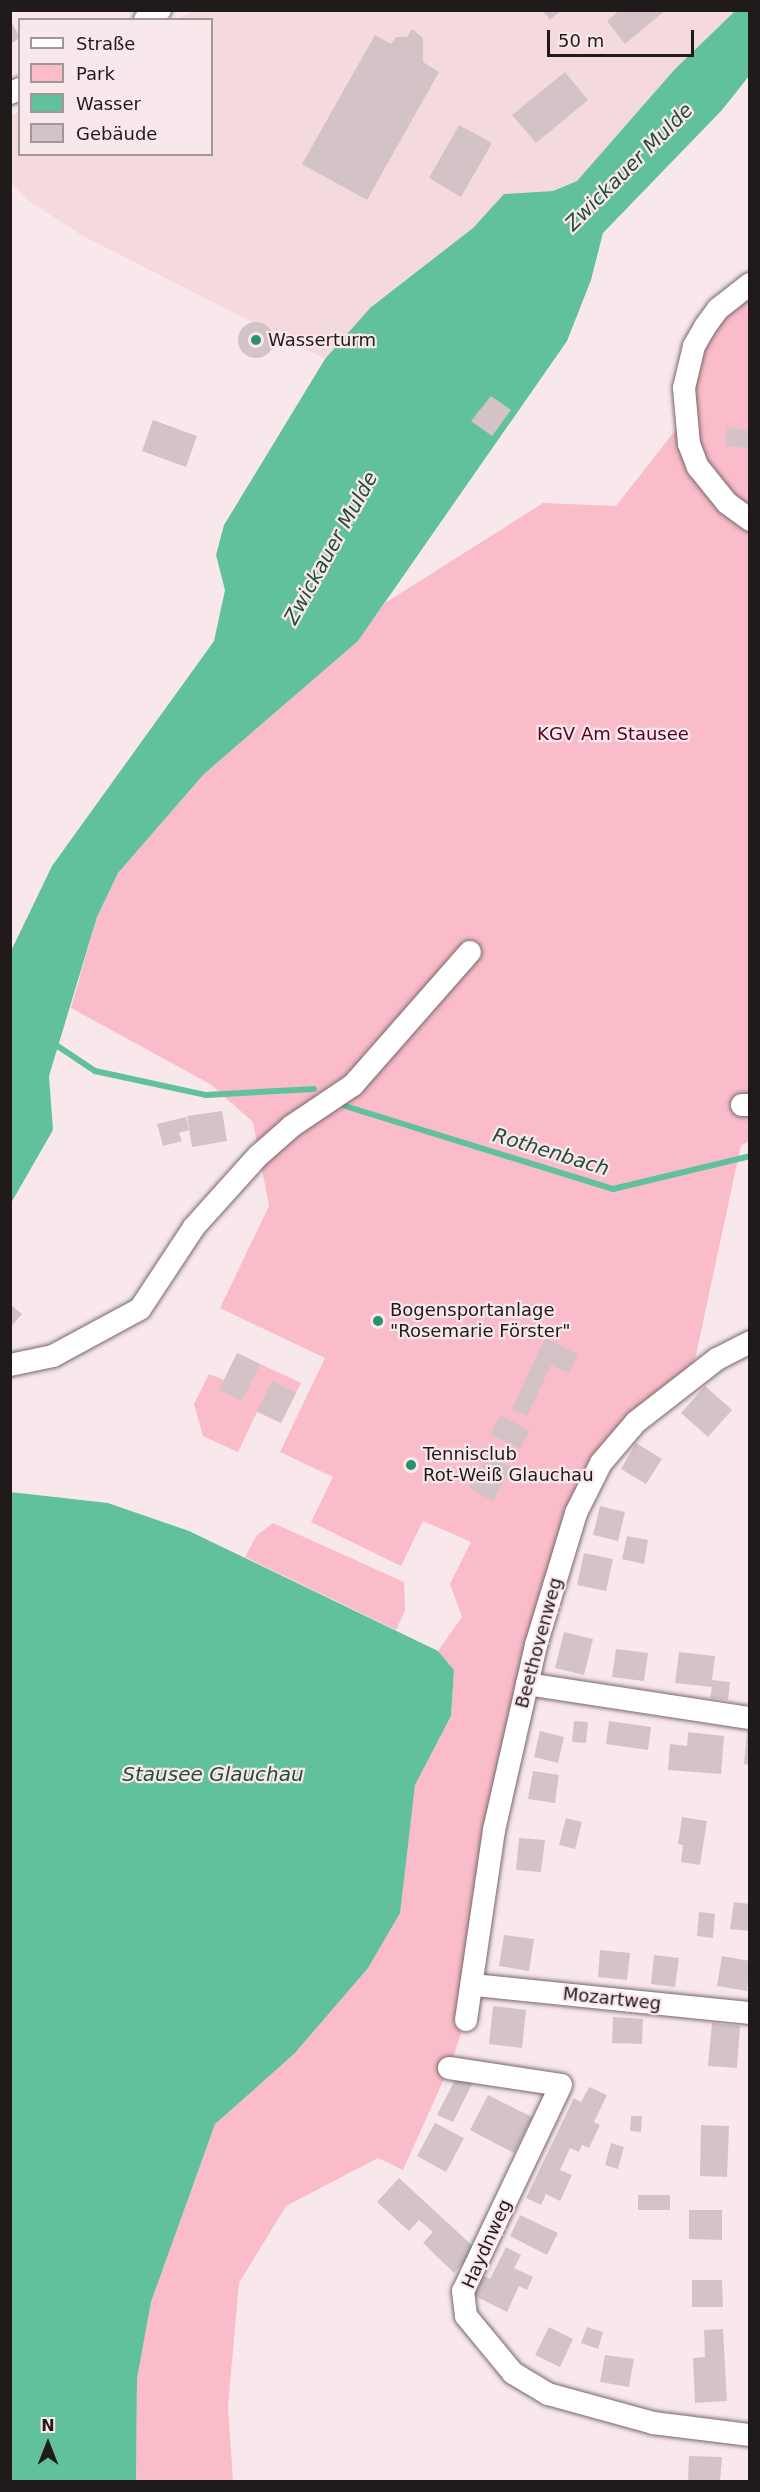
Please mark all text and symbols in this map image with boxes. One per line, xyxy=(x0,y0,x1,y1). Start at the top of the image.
legend xyxy=(18,18,213,156)
scale bar xyxy=(550,18,697,56)
text: 50 m xyxy=(558,30,604,51)
text: Straße xyxy=(76,33,135,54)
text: Park xyxy=(76,63,115,84)
text: Wasser xyxy=(76,93,141,114)
water label: Zwickauer Mulde xyxy=(560,98,698,236)
text: Gebäude xyxy=(76,123,157,144)
place label: Wasserturm xyxy=(268,329,376,351)
marker: Wasserturm xyxy=(249,333,263,347)
water label: Zwickauer Mulde xyxy=(279,468,383,628)
park label: KGV Am Stausee xyxy=(537,723,689,745)
water label: Rothenbach xyxy=(490,1123,612,1181)
place label: Bogensportanlage "Rosemarie Förster" xyxy=(390,1300,571,1342)
marker: Bogensportanlage "Rosemarie Förster" xyxy=(371,1314,385,1328)
place label: Tennisclub Rot-Weiß Glauchau xyxy=(423,1444,594,1486)
marker: Tennisclub Rot-Weiß Glauchau xyxy=(404,1458,418,1472)
street label: Beethovenweg xyxy=(511,1575,567,1711)
water label: Stausee Glauchau xyxy=(122,1762,304,1786)
street label: Mozartweg xyxy=(562,1983,662,2015)
street label: Haydnweg xyxy=(458,2196,516,2292)
north arrow xyxy=(18,2414,78,2474)
text: N xyxy=(41,2416,55,2435)

